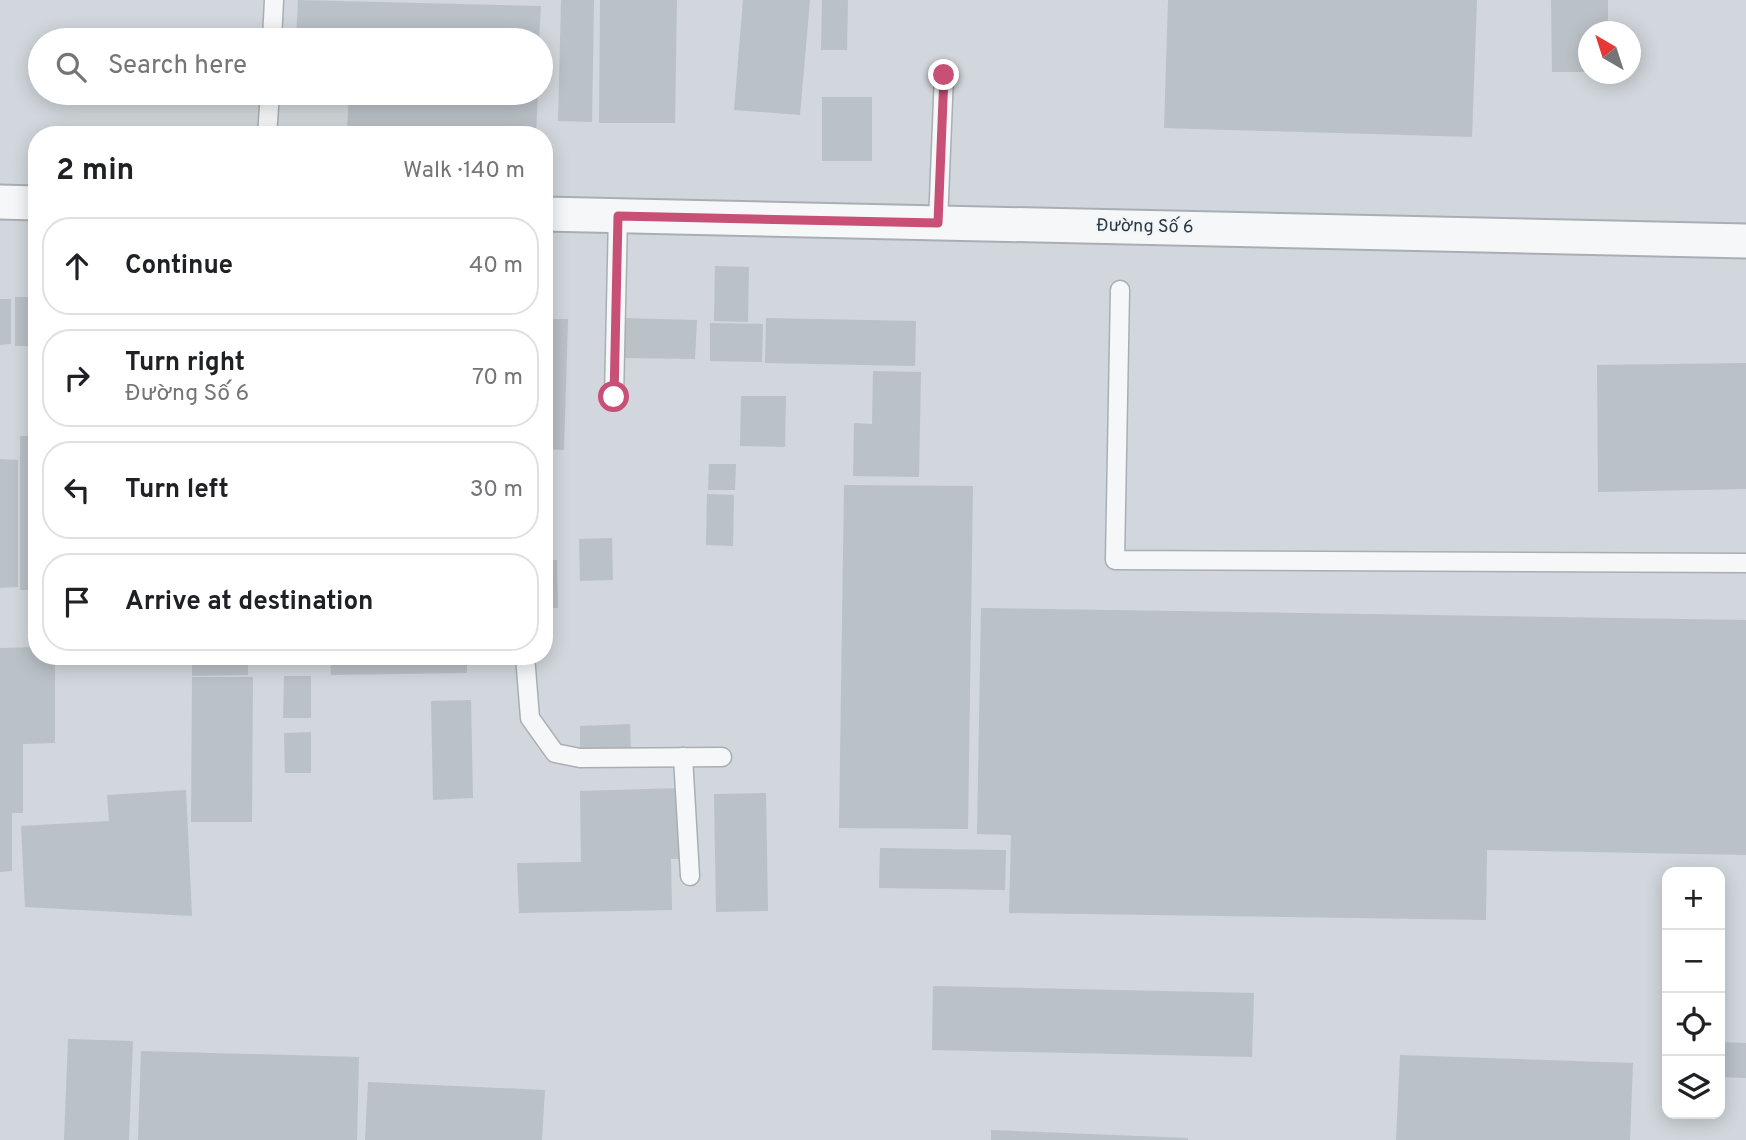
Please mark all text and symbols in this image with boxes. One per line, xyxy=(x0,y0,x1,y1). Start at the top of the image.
north arrow xyxy=(1578,21,1641,84)
search box xyxy=(28,28,553,105)
icon: search xyxy=(52,48,90,86)
text: Search here xyxy=(108,50,247,83)
route end xyxy=(928,59,959,90)
text: 2 min xyxy=(56,153,134,190)
text: Walk · 140 m xyxy=(403,157,525,186)
street label: Đường Số 6 xyxy=(1096,214,1194,239)
icon: ahead xyxy=(58,247,96,285)
text: Continue xyxy=(125,250,233,283)
text: 40 m xyxy=(469,252,523,281)
text: Turn right xyxy=(125,347,245,380)
icon: right xyxy=(58,359,96,397)
text: 70 m xyxy=(472,364,523,393)
text: Đường Số 6 xyxy=(125,380,249,409)
route start xyxy=(598,381,629,412)
icon: left xyxy=(58,471,96,509)
text: Turn left xyxy=(125,474,229,507)
text: 30 m xyxy=(470,476,523,505)
icon: arrive xyxy=(58,583,96,621)
text: Arrive at destination xyxy=(125,586,373,619)
map controls xyxy=(1662,867,1725,1119)
button: + xyxy=(1662,867,1725,930)
button: − xyxy=(1662,930,1725,993)
button: locate xyxy=(1662,993,1725,1056)
button: layers xyxy=(1662,1056,1725,1119)

